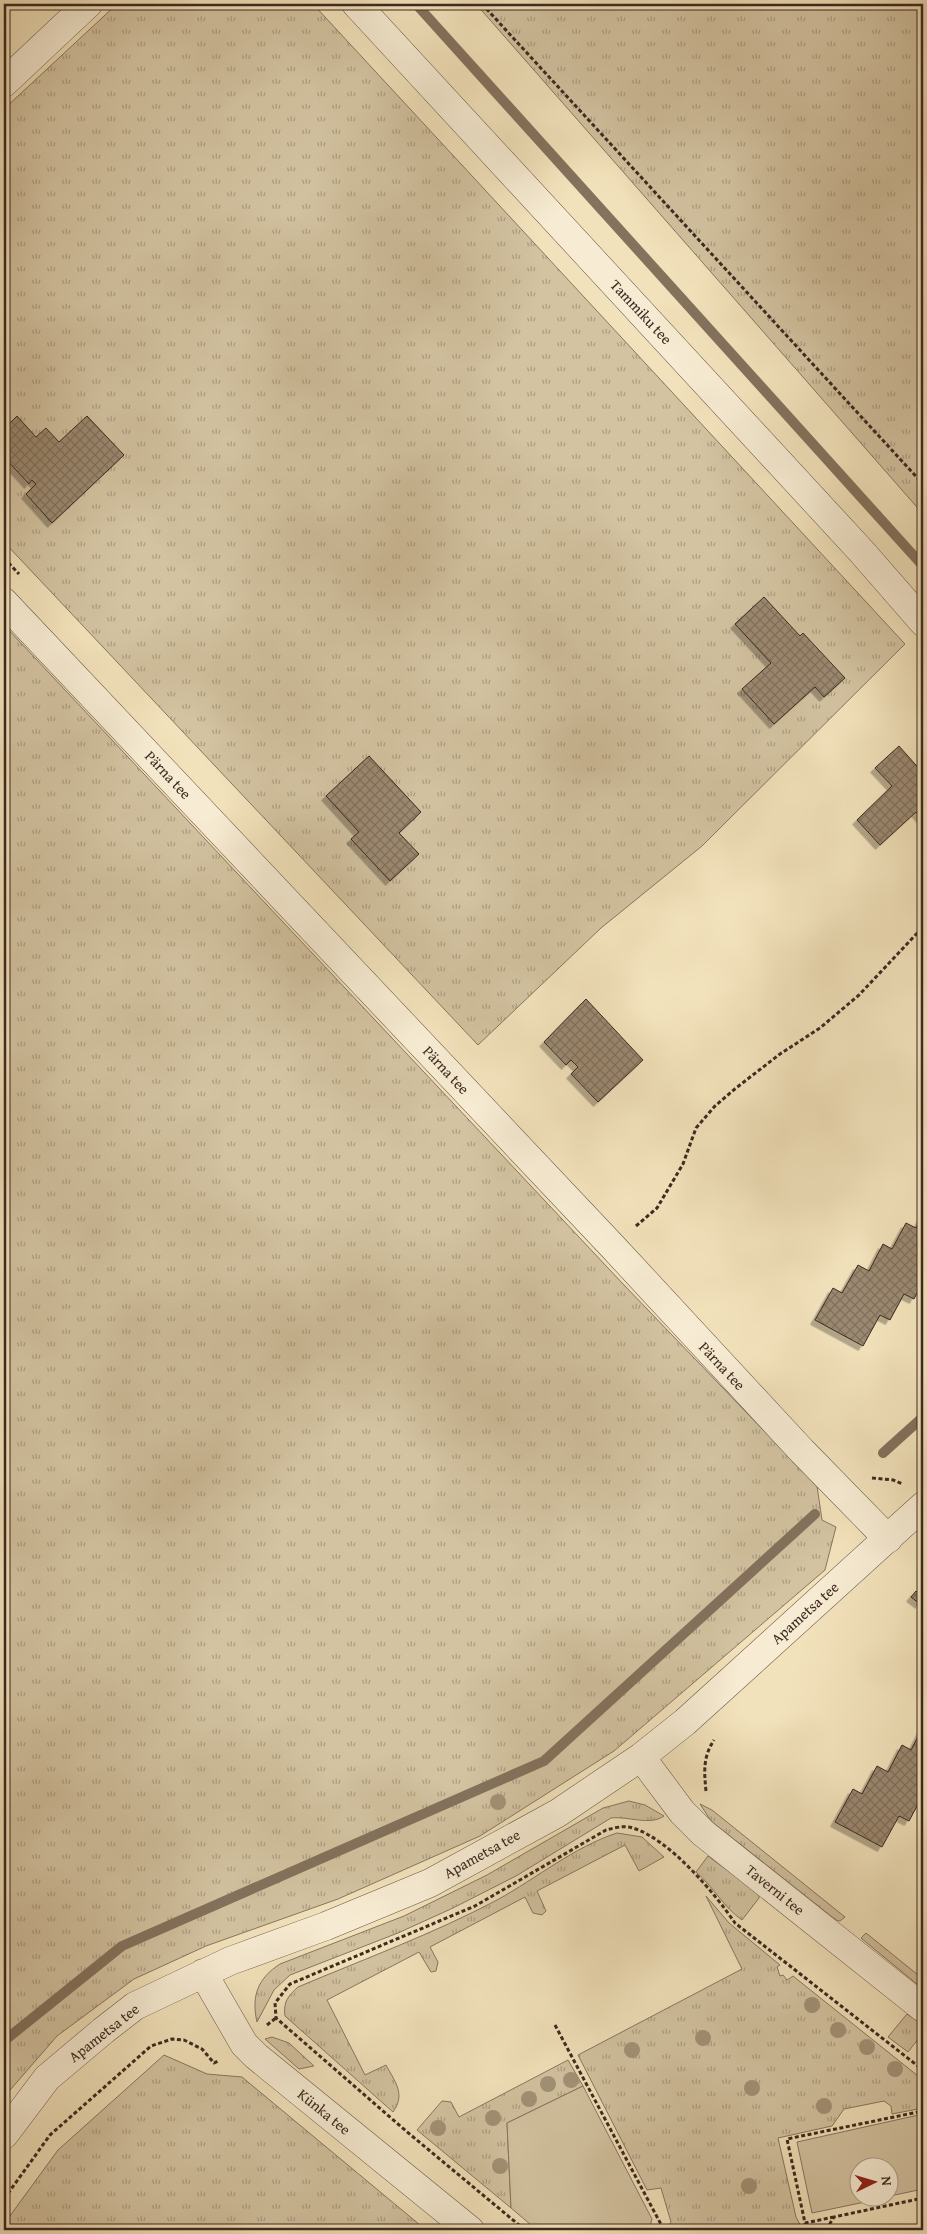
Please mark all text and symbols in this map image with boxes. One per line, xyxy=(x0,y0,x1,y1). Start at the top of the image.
street label: Tammiku tee xyxy=(606,274,677,349)
street label: Pärna tee xyxy=(140,746,196,804)
street label: Pärna tee xyxy=(418,1041,474,1099)
street label: Pärna tee xyxy=(694,1337,750,1395)
street label: Apametsa tee xyxy=(766,1577,843,1649)
street label: Apametsa tee xyxy=(440,1824,524,1883)
street label: Taverni tee xyxy=(741,1859,809,1920)
street label: Apametsa tee xyxy=(64,1998,143,2067)
street label: Künka tee xyxy=(293,2084,355,2140)
north arrow xyxy=(850,2156,900,2206)
text: N xyxy=(877,2175,897,2187)

